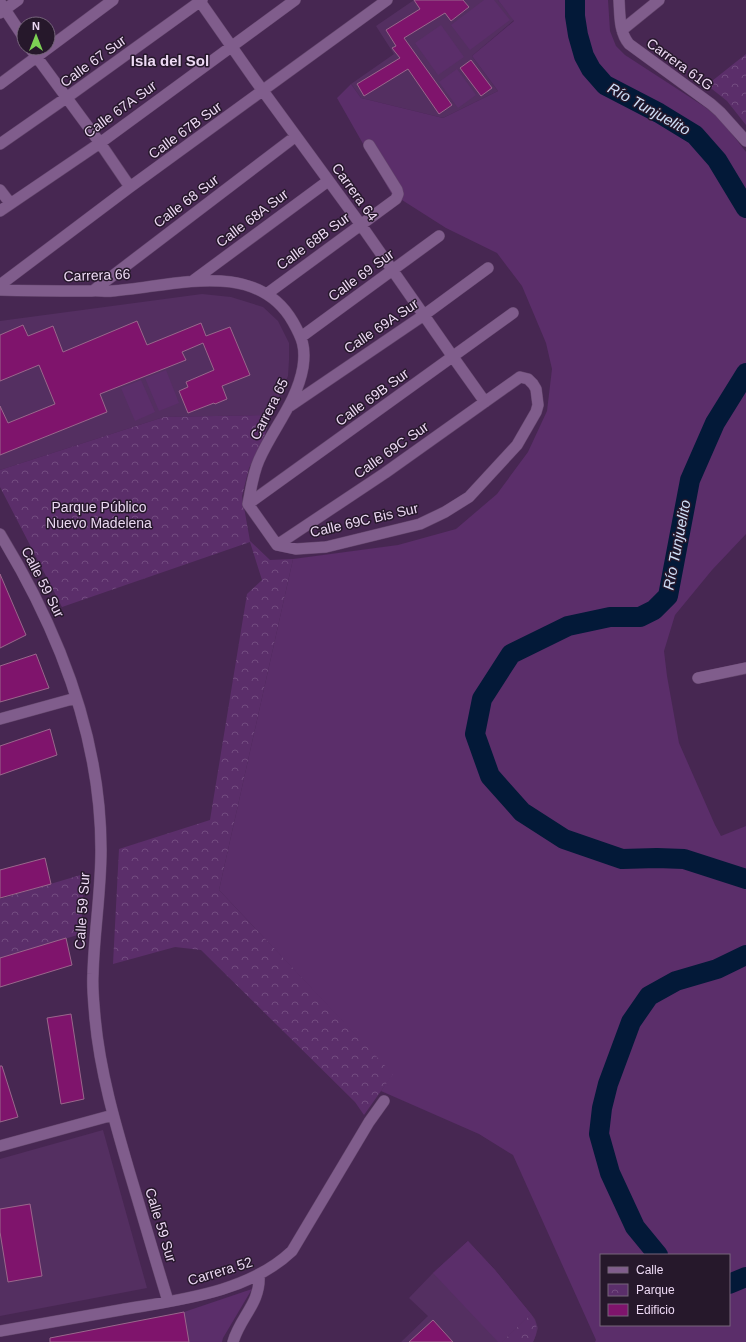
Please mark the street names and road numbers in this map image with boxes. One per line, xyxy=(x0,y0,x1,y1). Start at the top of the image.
street label: Calle 67 Sur xyxy=(57,32,129,90)
street label: Carrera 61G xyxy=(644,35,716,93)
street label: Calle 67A Sur xyxy=(81,77,160,141)
street label: Calle 67B Sur xyxy=(145,98,225,162)
street label: Carrera 64 xyxy=(329,160,381,224)
street label: Calle 68 Sur xyxy=(150,171,222,231)
street label: Calle 68A Sur xyxy=(213,186,291,250)
street label: Calle 68B Sur xyxy=(273,209,353,273)
street label: Calle 69 Sur xyxy=(325,246,397,304)
street label: Carrera 66 xyxy=(63,266,131,284)
street label: Calle 69A Sur xyxy=(341,295,421,357)
street label: Calle 69B Sur xyxy=(332,365,412,429)
street label: Carrera 65 xyxy=(247,375,291,442)
street label: Calle 69C Sur xyxy=(351,418,432,482)
street label: Calle 69C Bis Sur xyxy=(308,500,420,540)
street label: Calle 59 Sur xyxy=(18,544,68,620)
street label: Calle 59 Sur xyxy=(71,872,93,950)
street label: Calle 59 Sur xyxy=(142,1186,180,1264)
street label: Carrera 52 xyxy=(186,1254,255,1288)

